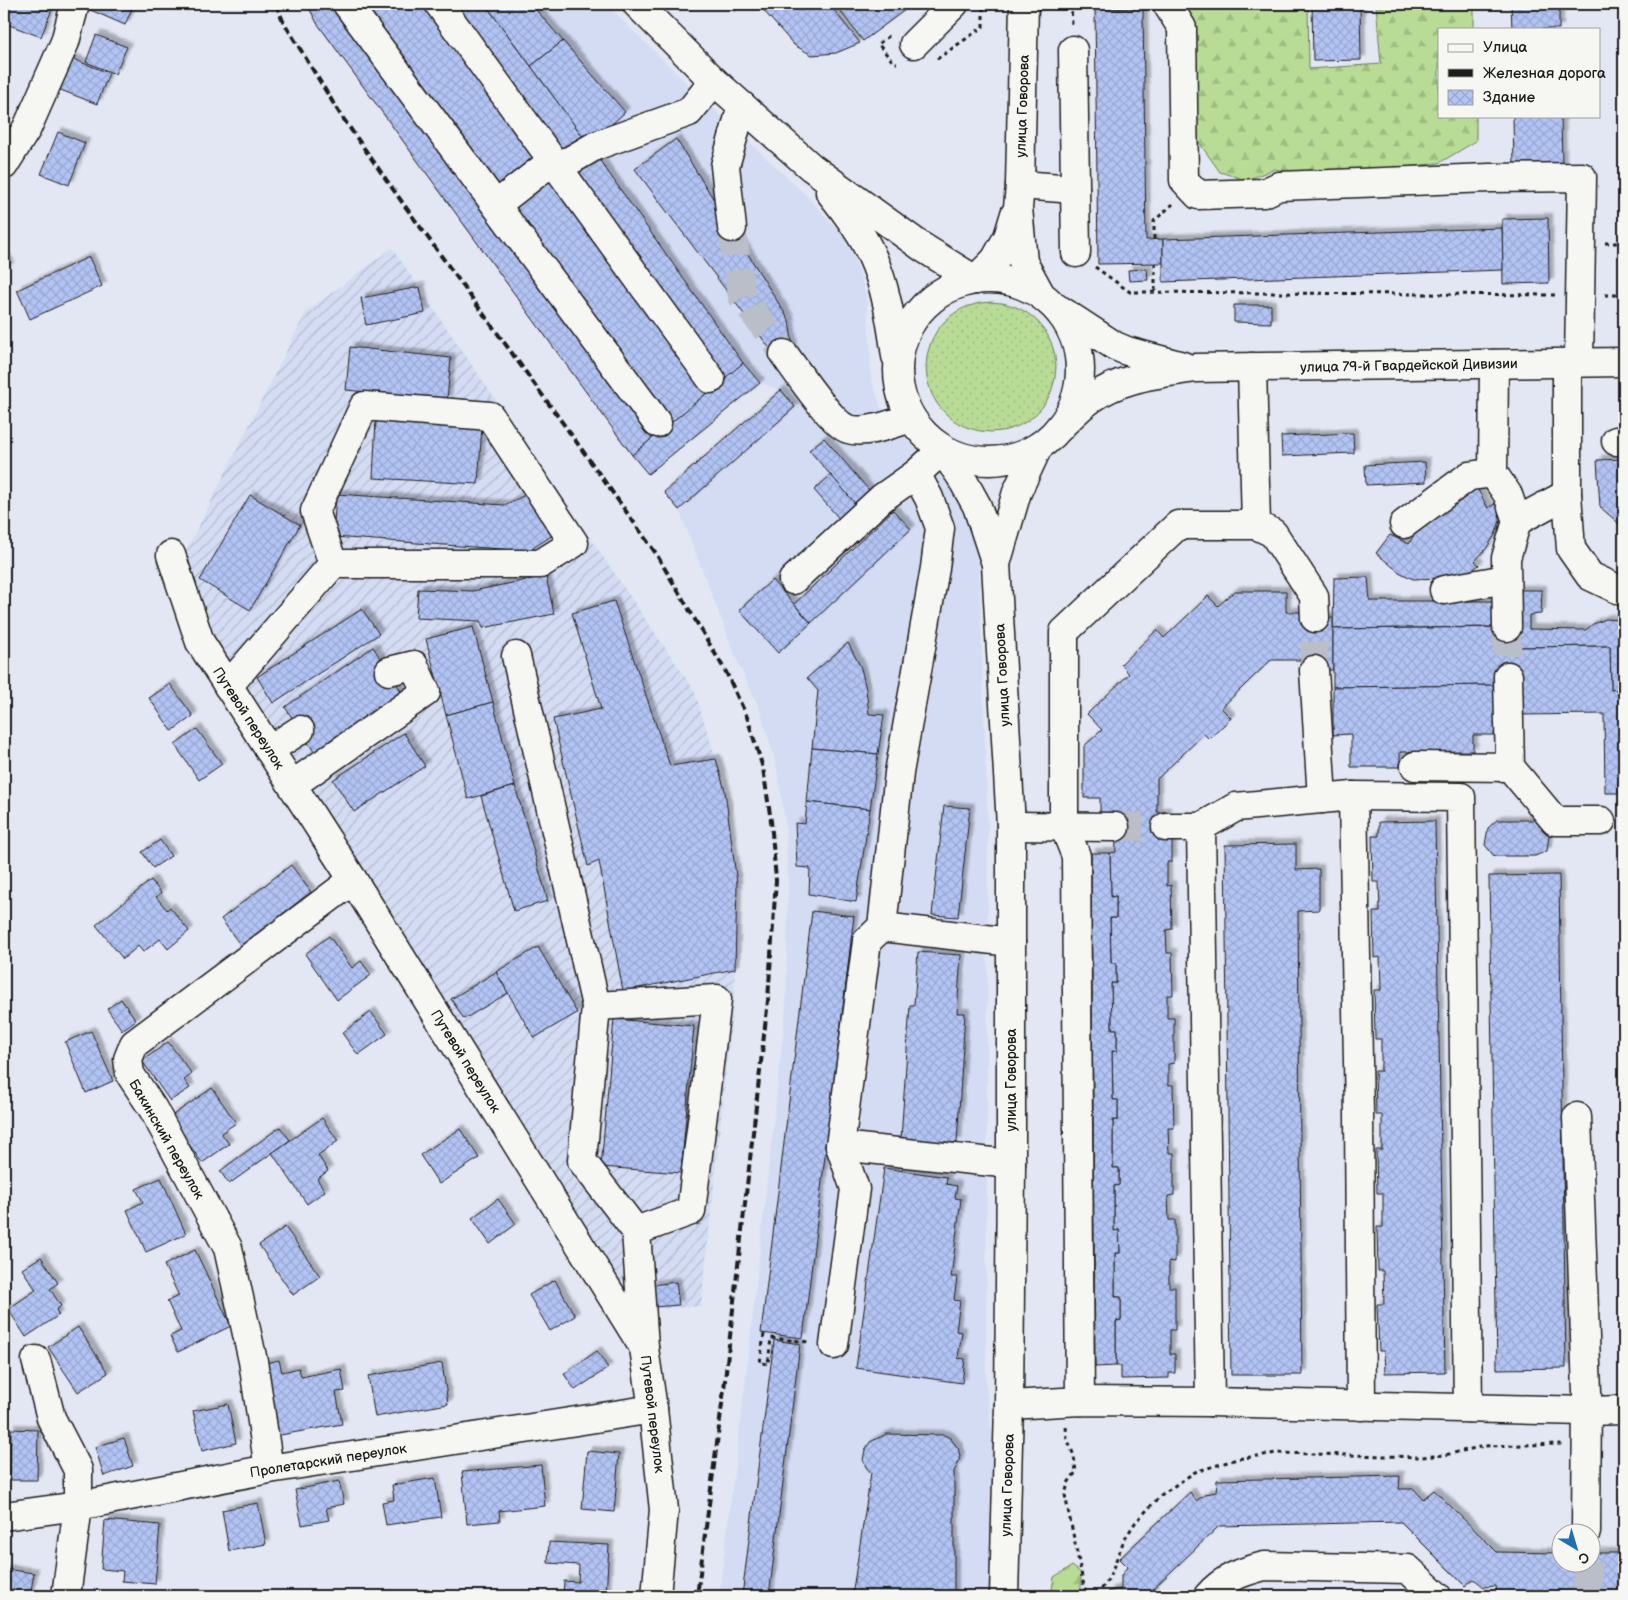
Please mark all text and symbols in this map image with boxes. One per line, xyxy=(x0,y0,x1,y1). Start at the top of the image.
legend xyxy=(1438,28,1600,118)
text: Улица xyxy=(1483,38,1528,57)
street label: улица Говорова xyxy=(1012,54,1033,158)
text: Железная дорога xyxy=(1483,64,1606,83)
text: Здание xyxy=(1483,88,1535,107)
street label: улица 79-й Гвардейской Дивизии xyxy=(1300,355,1518,376)
street label: улица Говорова xyxy=(991,622,1014,727)
street label: Путевой переулок xyxy=(209,664,288,773)
street label: Путевой переулок xyxy=(427,1007,504,1116)
street label: улица Говорова xyxy=(1003,1028,1020,1131)
street label: Бакинский переулок xyxy=(125,1076,208,1203)
street label: Путевой переулок xyxy=(637,1354,668,1474)
street label: улица Говорова xyxy=(997,1433,1018,1537)
street label: Пролетарский переулок xyxy=(249,1440,408,1481)
north arrow xyxy=(1550,1522,1600,1572)
text: С xyxy=(1574,1548,1593,1568)

